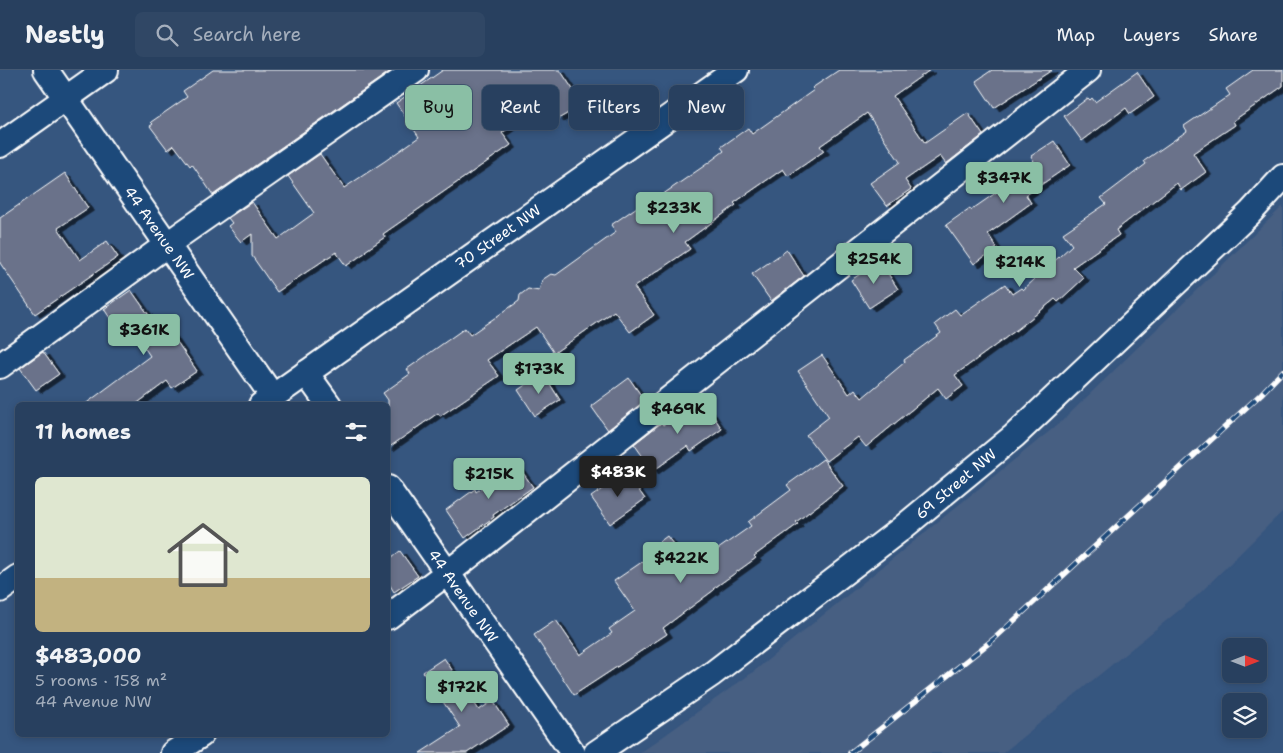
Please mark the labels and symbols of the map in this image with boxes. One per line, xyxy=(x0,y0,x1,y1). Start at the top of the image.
pin: $347K xyxy=(969,162,1039,204)
street label: 44 Avenue NW xyxy=(119,182,199,284)
pin: $233K xyxy=(639,191,709,234)
street label: 70 Street NW xyxy=(451,200,545,274)
pin: $254K xyxy=(839,242,909,285)
pin: $214K xyxy=(985,246,1055,288)
pin: $361K xyxy=(109,314,179,356)
pin: $173K xyxy=(504,352,574,395)
pin: $469K xyxy=(643,392,713,435)
street label: 69 Street NW xyxy=(911,444,1001,524)
pin: $483K xyxy=(583,456,653,498)
pin: $215K xyxy=(454,458,524,500)
pin: $422K xyxy=(646,542,716,584)
street label: 44 Avenue NW xyxy=(423,545,503,647)
north arrow xyxy=(1222,638,1268,682)
pin: $172K xyxy=(427,670,497,713)

